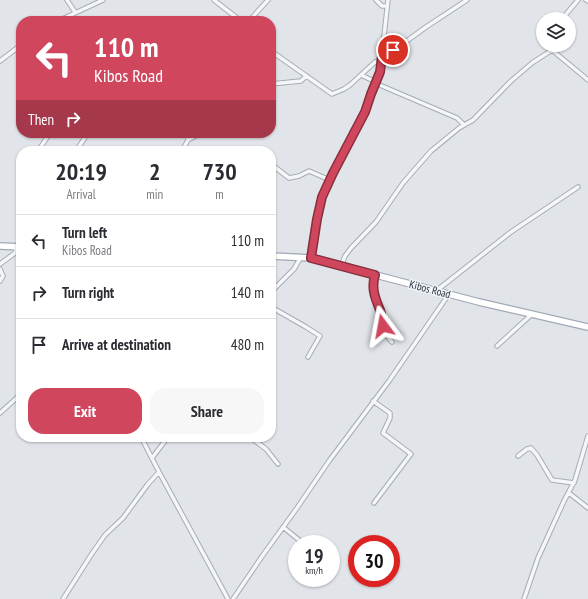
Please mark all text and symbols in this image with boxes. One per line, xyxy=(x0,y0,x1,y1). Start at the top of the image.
map controls xyxy=(536,12,576,52)
button: layers xyxy=(536,12,576,52)
text: 110 m xyxy=(94,28,158,65)
icon: left xyxy=(28,32,80,84)
pin xyxy=(376,33,410,67)
icon: arrive xyxy=(382,39,404,61)
text: Kibos Road xyxy=(94,64,163,87)
icon: right xyxy=(62,108,84,130)
text: Then xyxy=(28,110,54,129)
text: 20:19 xyxy=(55,156,107,187)
text: 2 xyxy=(149,156,160,187)
text: 730 xyxy=(202,156,237,187)
text: Arrival xyxy=(66,186,96,203)
text: min xyxy=(146,186,163,203)
text: m xyxy=(215,186,224,203)
text: Turn left xyxy=(62,223,107,242)
icon: left xyxy=(28,230,50,252)
text: 110 m xyxy=(231,231,264,250)
text: Kibos Road xyxy=(62,242,112,259)
street label: Kibos Road xyxy=(408,277,452,301)
icon: right xyxy=(28,282,50,304)
text: Turn right xyxy=(62,283,114,302)
text: 140 m xyxy=(231,283,264,302)
position arrow xyxy=(362,305,404,347)
icon: arrive xyxy=(28,334,50,356)
text: Arrive at destination xyxy=(62,335,171,354)
text: 480 m xyxy=(231,335,264,354)
button: Exit xyxy=(28,388,142,434)
button: Share xyxy=(150,388,264,434)
speed limit sign: 30 xyxy=(348,535,400,587)
text: 19 xyxy=(304,543,324,569)
text: km/h xyxy=(305,564,323,577)

